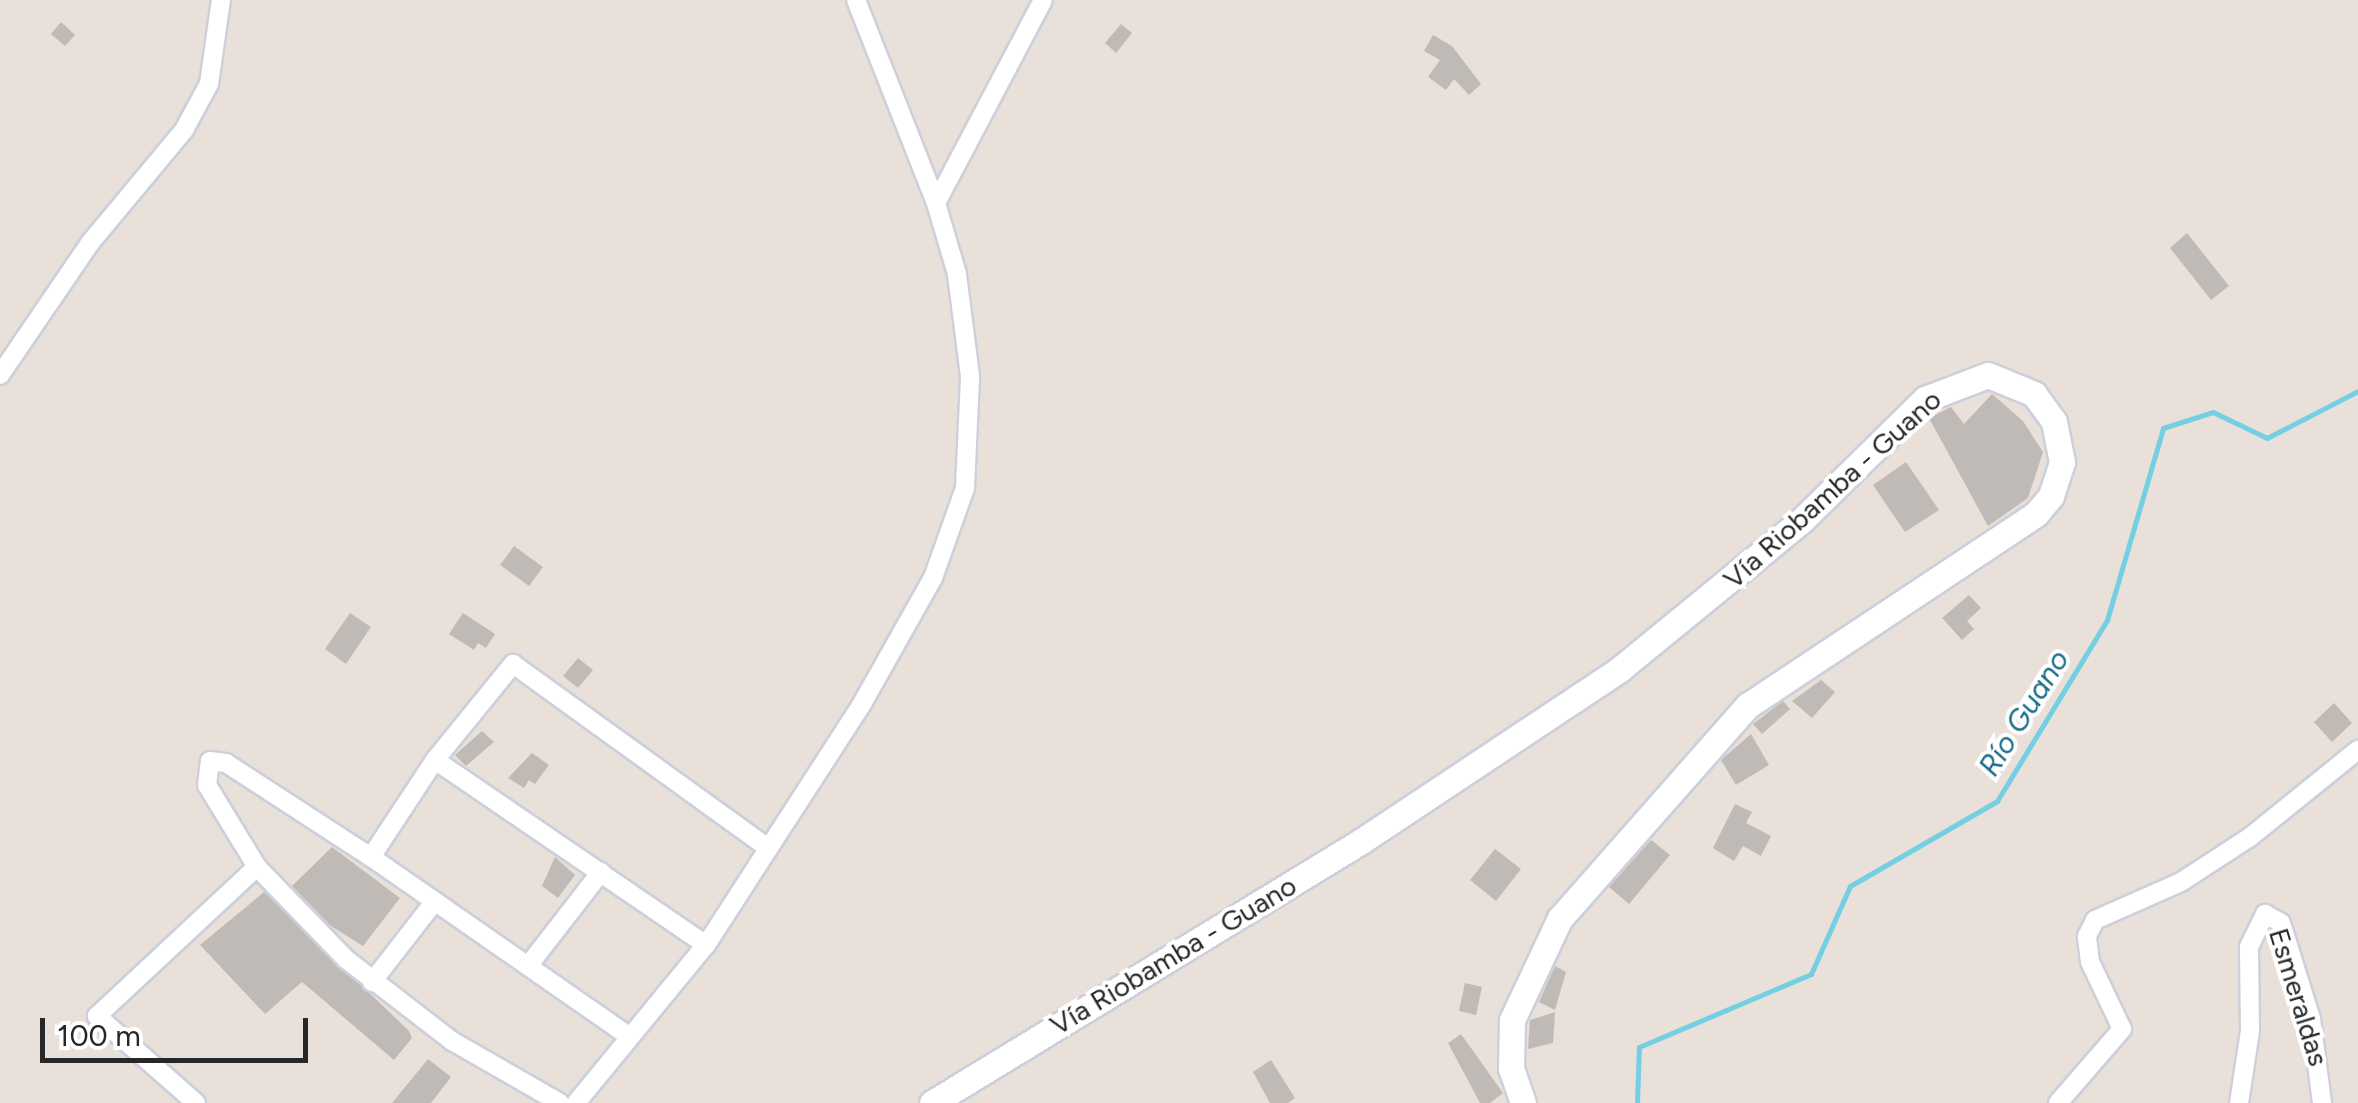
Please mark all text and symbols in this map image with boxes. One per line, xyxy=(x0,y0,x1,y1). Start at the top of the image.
street label: Vía Riobamba - Guano xyxy=(1716,382,1948,596)
water label: Río Guano xyxy=(1971,643,2077,783)
street label: Vía Riobamba - Guano xyxy=(1044,868,1302,1042)
street label: Esmeraldas xyxy=(2262,924,2336,1070)
scale bar xyxy=(45,998,312,1060)
text: 100 m xyxy=(57,1017,141,1054)

